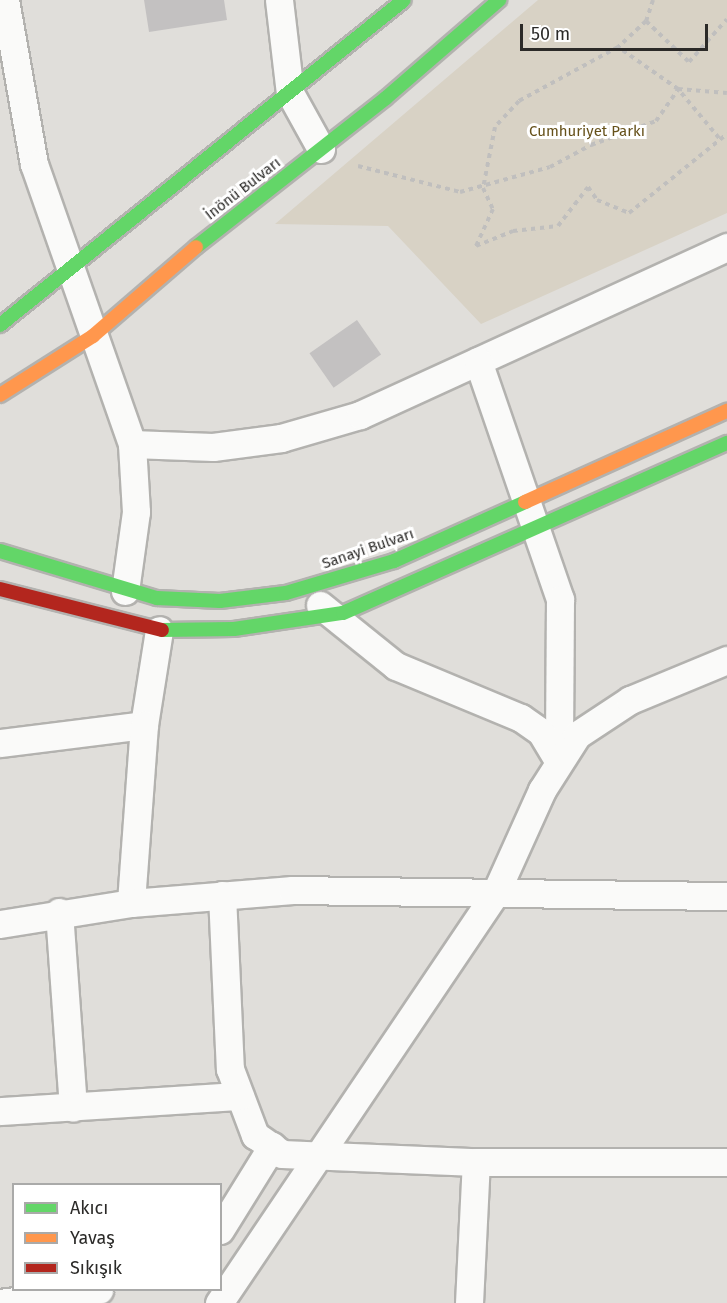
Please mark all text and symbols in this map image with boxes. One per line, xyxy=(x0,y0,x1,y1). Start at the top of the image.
scale bar xyxy=(523,12,710,50)
text: 50 m xyxy=(531,23,570,45)
park label: Cumhuriyet Parkı xyxy=(529,123,645,141)
street label: İnönü Bulvarı xyxy=(202,154,284,224)
street label: Sanayi Bulvarı xyxy=(320,525,416,573)
legend xyxy=(12,1183,222,1291)
text: Akıcı xyxy=(70,1197,108,1219)
text: Yavaş xyxy=(70,1227,115,1249)
text: Sıkışık xyxy=(70,1257,122,1279)

